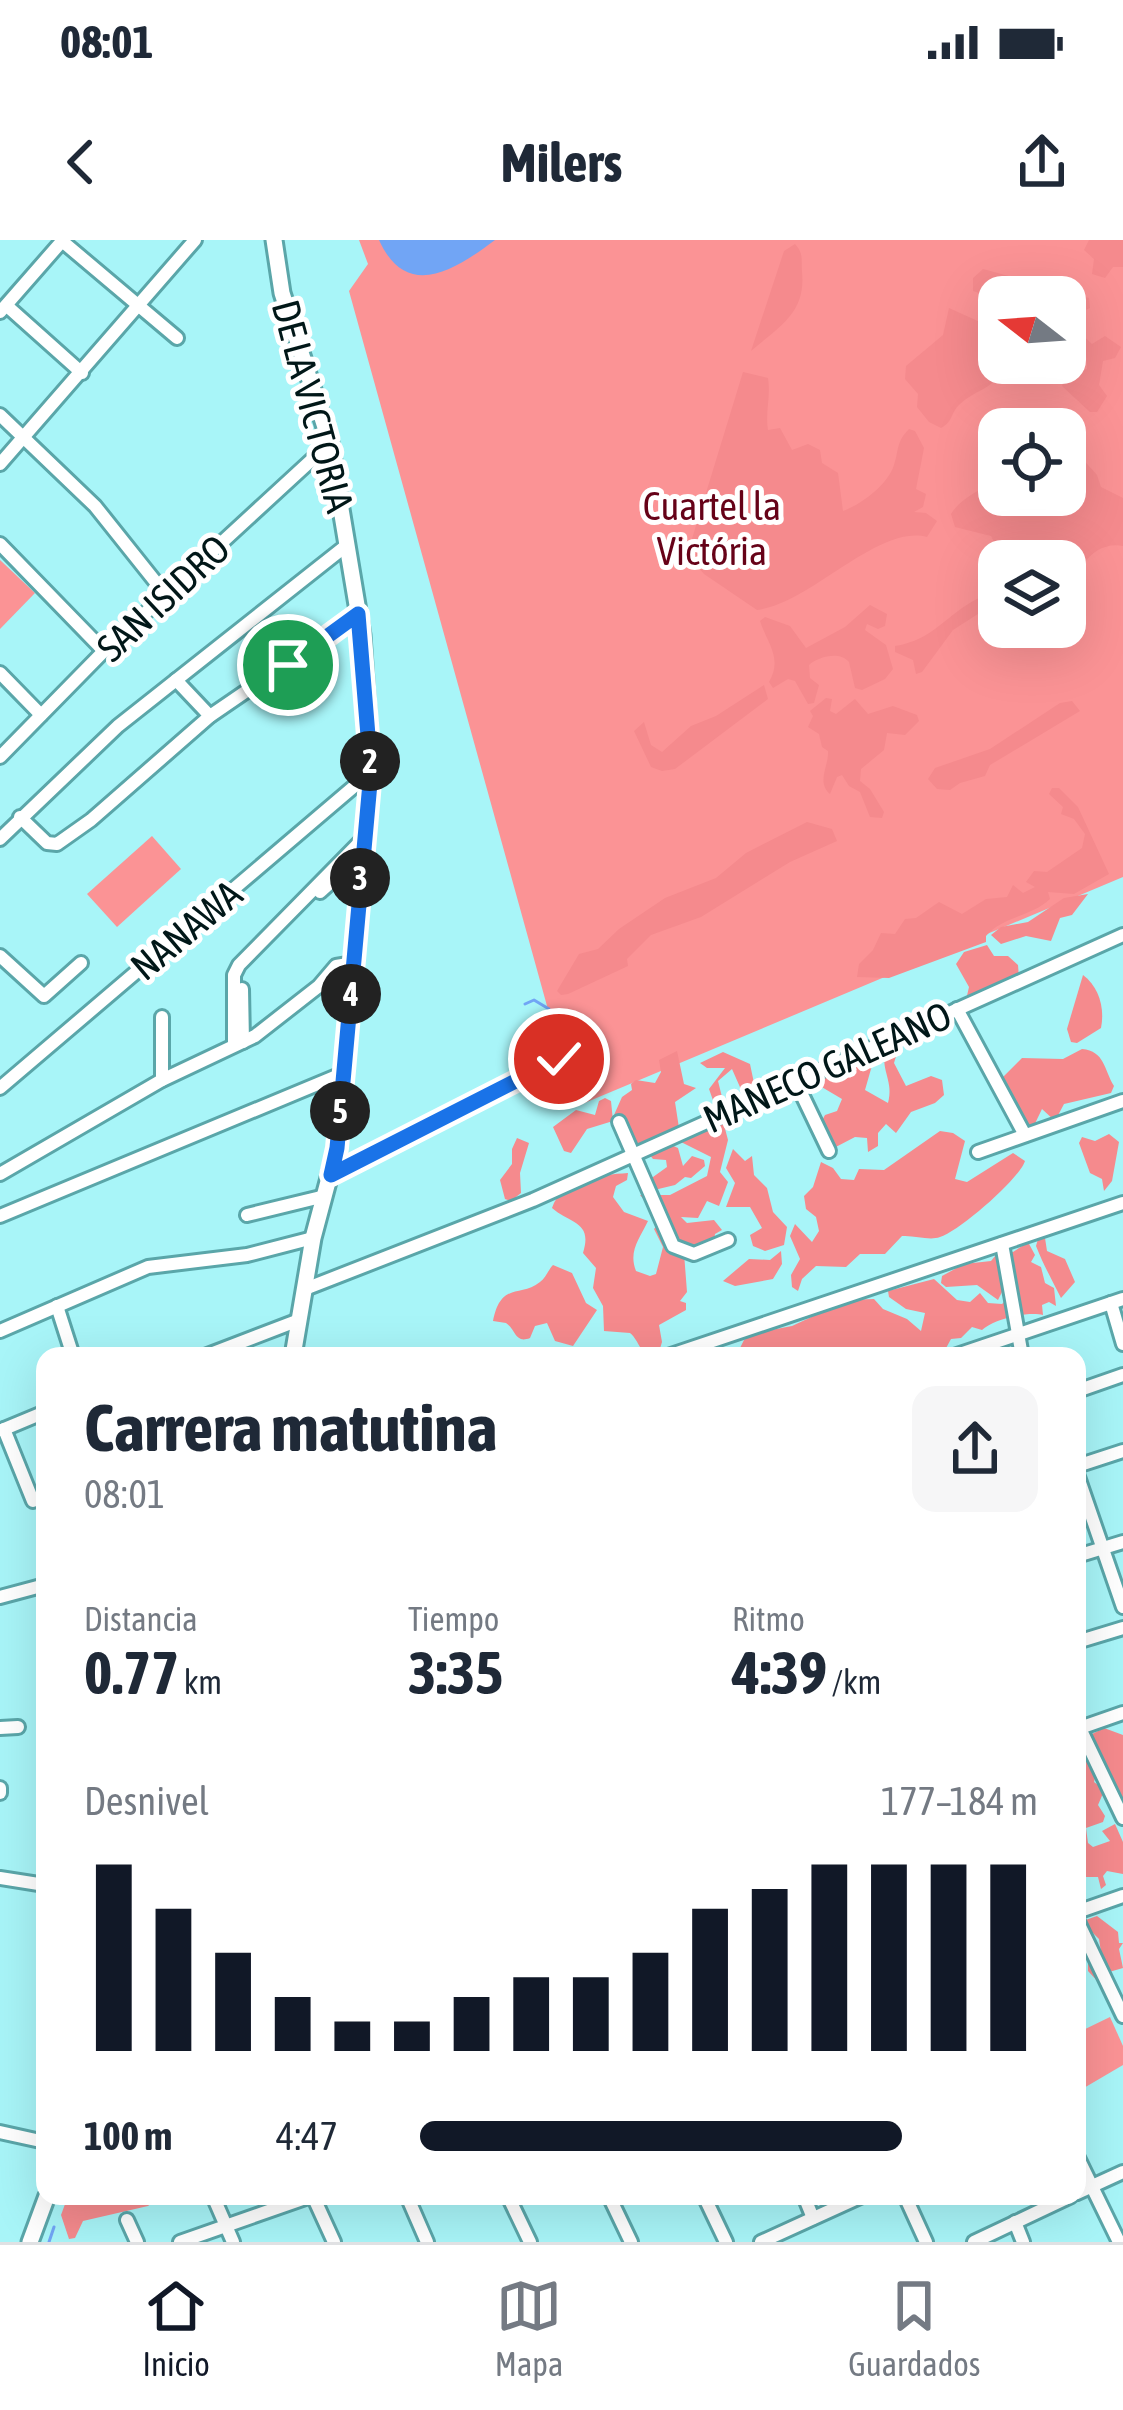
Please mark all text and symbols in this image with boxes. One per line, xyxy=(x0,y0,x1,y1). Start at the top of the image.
text: 08:01 xyxy=(60,16,154,68)
icon: back xyxy=(48,129,114,195)
icon: share xyxy=(1009,129,1075,195)
text: Milers xyxy=(501,132,622,193)
north arrow xyxy=(978,276,1086,384)
map controls xyxy=(978,276,1086,648)
street label: DE LA VICTORIA xyxy=(264,295,362,517)
button: locate xyxy=(978,408,1086,516)
park label: Cuartel la Victória xyxy=(643,484,781,573)
street label: SAN ISIDRO xyxy=(88,526,238,670)
button: layers xyxy=(978,540,1086,648)
pin xyxy=(237,614,339,716)
icon: arrive xyxy=(255,632,321,698)
pin: 2 xyxy=(340,731,400,791)
text: 2 xyxy=(362,742,378,780)
pin: 3 xyxy=(330,848,390,908)
text: 3 xyxy=(352,859,368,897)
street label: NANAWA xyxy=(122,871,250,989)
pin: 4 xyxy=(321,964,381,1024)
text: 4 xyxy=(343,975,359,1013)
street label: MANECO GALEANO xyxy=(696,993,958,1141)
pin xyxy=(508,1008,610,1110)
icon: check xyxy=(526,1026,592,1092)
pin: 5 xyxy=(310,1081,370,1141)
text: 5 xyxy=(332,1092,348,1130)
button: share xyxy=(912,1386,1038,1512)
text: Carrera matutina xyxy=(84,1389,497,1465)
text: 08:01 xyxy=(84,1472,165,1516)
text: Distancia xyxy=(84,1600,198,1638)
text: Tiempo xyxy=(408,1600,499,1638)
text: Ritmo xyxy=(732,1600,805,1638)
text: 0.77 xyxy=(84,1638,179,1707)
text: 3:35 xyxy=(408,1638,503,1707)
text: 4:39 xyxy=(732,1638,827,1707)
text: km xyxy=(179,1663,222,1701)
text: /km xyxy=(827,1663,881,1701)
text: Desnivel xyxy=(84,1779,209,1823)
text: 177–184 m xyxy=(881,1779,1038,1823)
text: 100 m xyxy=(84,2114,172,2158)
text: 4:47 xyxy=(276,2114,338,2158)
tab: Inicio xyxy=(142,2273,210,2383)
tab: Mapa xyxy=(495,2273,563,2383)
tab: Guardados xyxy=(848,2273,981,2383)

